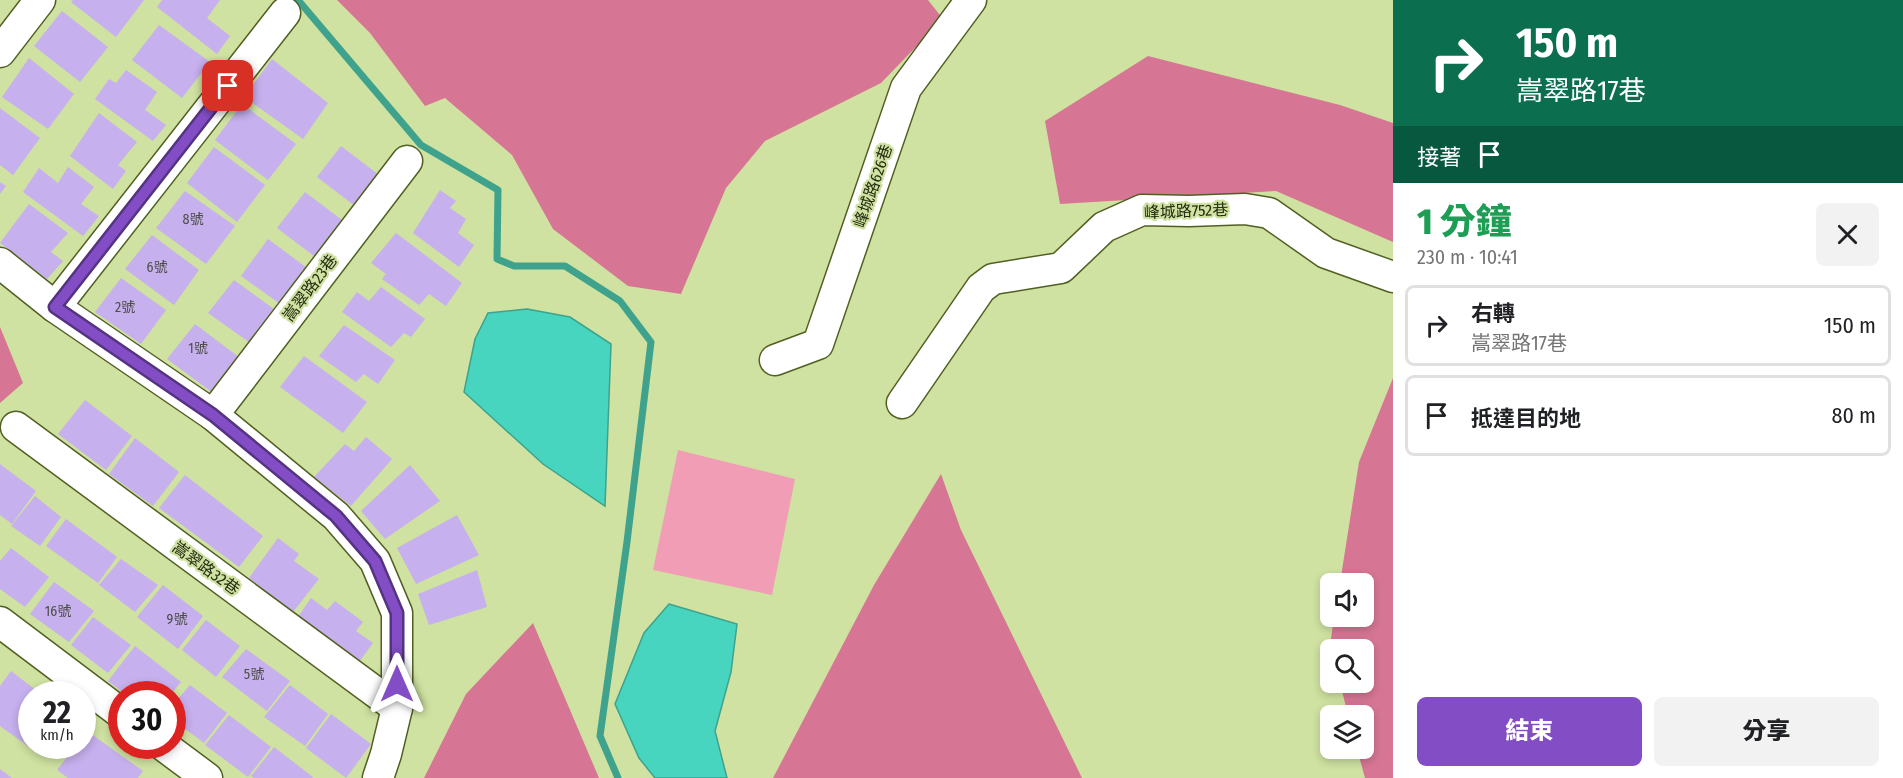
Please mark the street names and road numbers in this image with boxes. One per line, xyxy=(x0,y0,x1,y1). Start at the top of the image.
street label: 峰城路626巷 xyxy=(850,142,896,230)
street label: 峰城路752巷 xyxy=(1143,200,1229,222)
street label: 嵩翠路23巷 xyxy=(279,251,341,325)
street label: 嵩翠路32巷 xyxy=(169,537,243,599)

